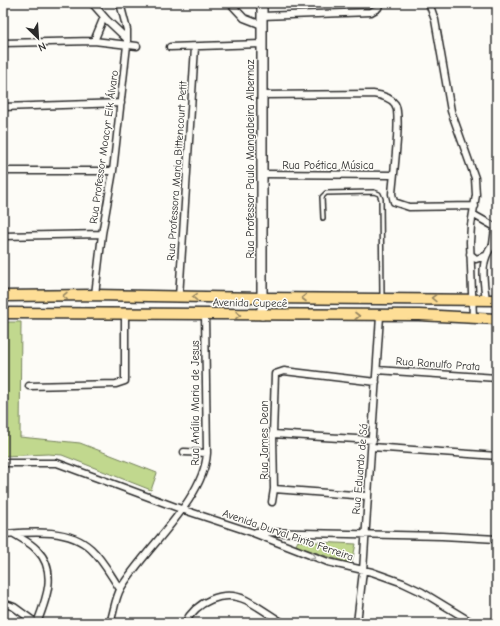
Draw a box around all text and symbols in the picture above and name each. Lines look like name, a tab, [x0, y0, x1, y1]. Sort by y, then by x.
north arrow	[18, 18, 58, 58]
text: N	[36, 39, 48, 54]
street label: Rua Professor Paulo Mangabeira Albernaz	[244, 59, 257, 258]
street label: Rua Professor Moacyr Eik Álvaro	[86, 69, 121, 225]
street label: Rua Professora Maria Bittencourt Petit	[164, 80, 190, 261]
street label: Rua Poética Música	[282, 159, 374, 172]
one-way arrow	[62, 291, 68, 300]
one-way arrow	[192, 293, 198, 302]
one-way arrow	[301, 294, 307, 302]
one-way arrow	[431, 294, 437, 303]
street label: Avenida Cupecê	[213, 296, 288, 310]
one-way arrow	[235, 311, 241, 319]
one-way arrow	[354, 312, 360, 320]
street label: Rua Anália Maria de Jesus	[189, 340, 202, 466]
street label: Rua Ranulfo Prata	[395, 355, 481, 373]
street label: Rua James Dean	[258, 400, 271, 480]
street label: Rua Eduardo de Sá	[350, 423, 370, 515]
street label: Avenida Durval Pinto Ferreira	[221, 506, 355, 564]
one-way arrow	[309, 551, 317, 559]

